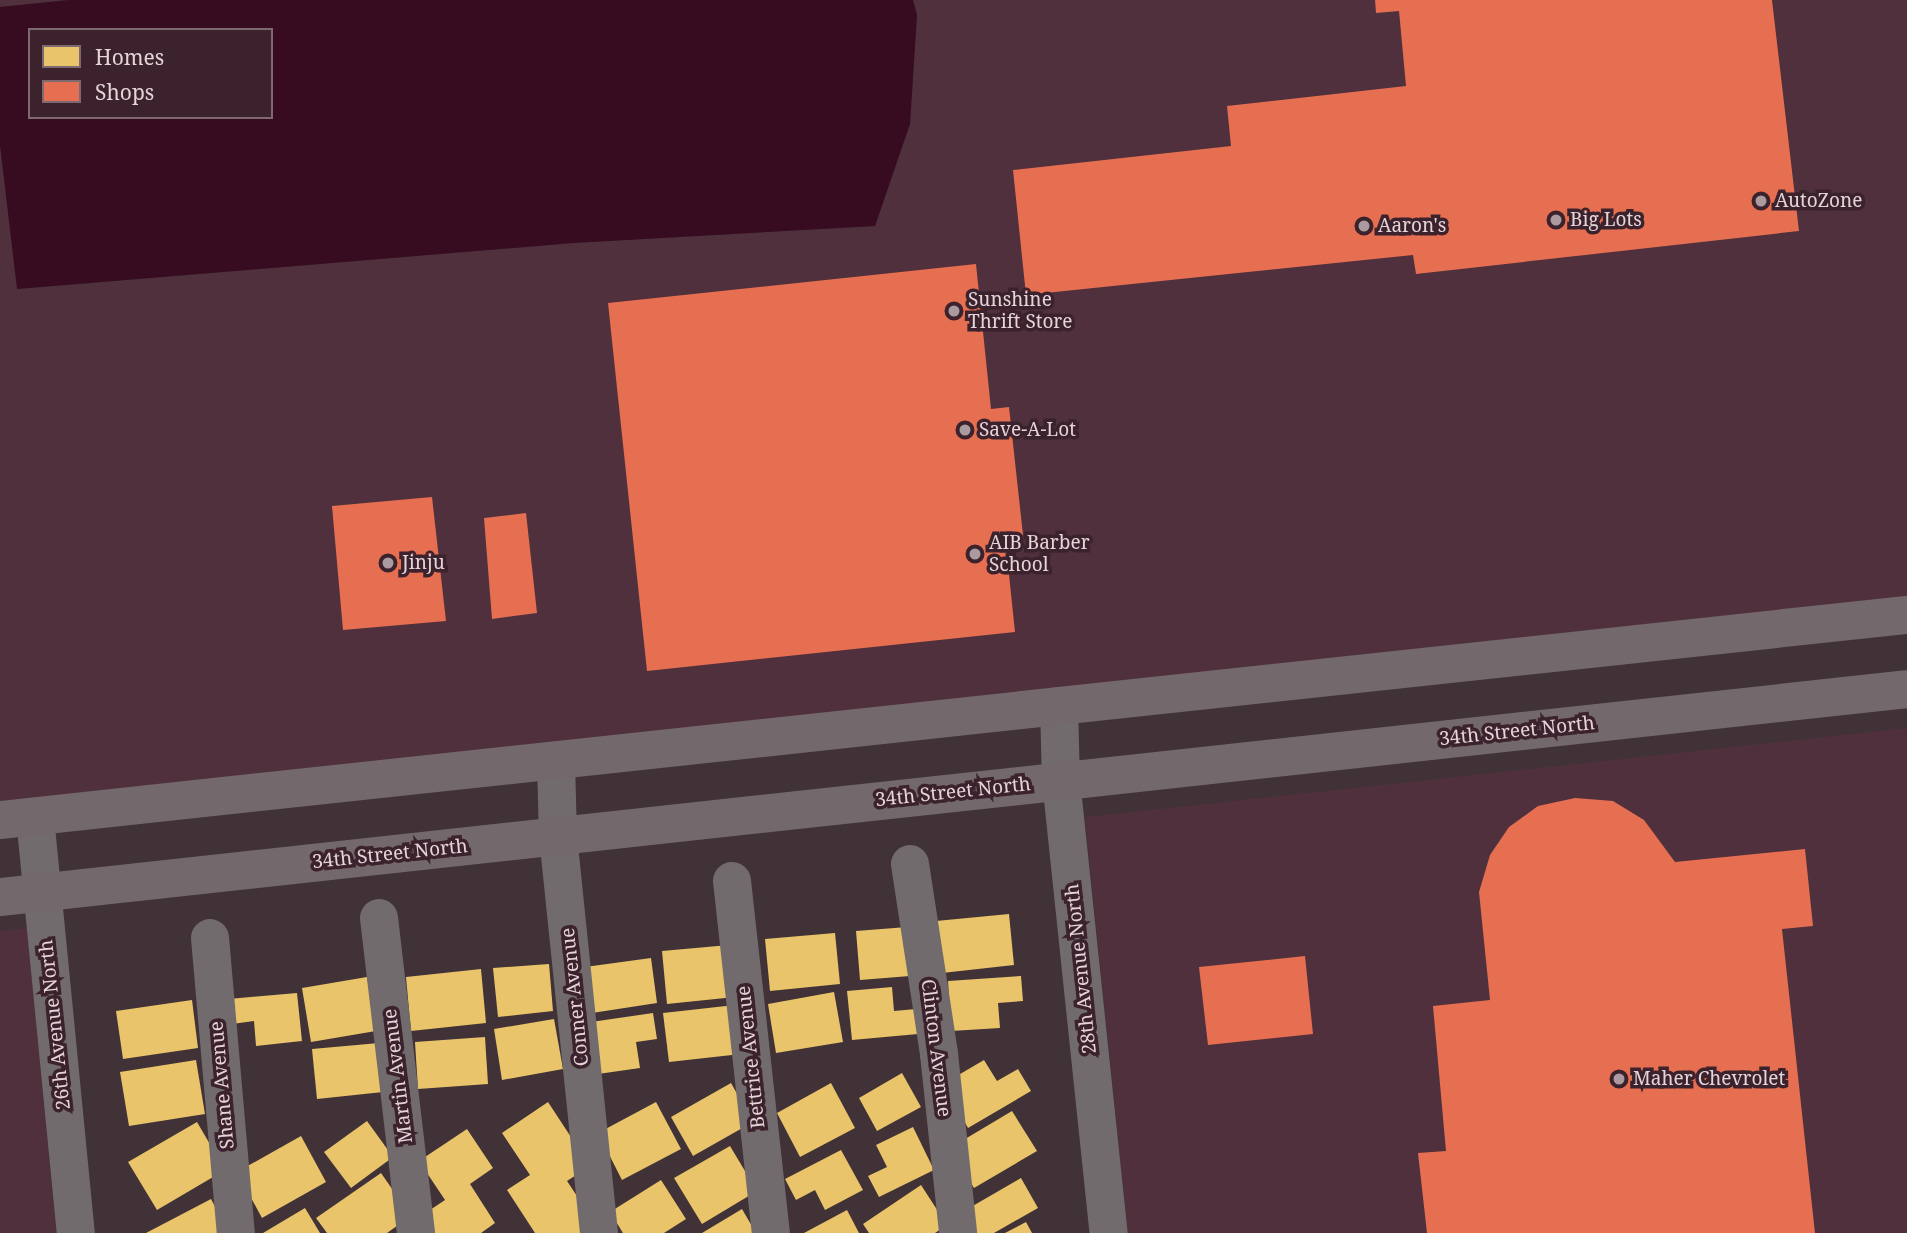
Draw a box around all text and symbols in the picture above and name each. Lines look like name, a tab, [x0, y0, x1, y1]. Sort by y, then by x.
legend	[28, 28, 273, 119]
text: Homes	[95, 43, 164, 71]
text: Shops	[95, 78, 154, 106]
place label: AutoZone	[1775, 190, 1862, 212]
marker: AutoZone	[1753, 193, 1769, 209]
place label: Big Lots	[1570, 209, 1642, 231]
marker: Big Lots	[1548, 212, 1564, 228]
place label: Aaron's	[1378, 215, 1446, 237]
marker: Aaron's	[1356, 218, 1372, 234]
place label: Sunshine Thrift Store	[968, 289, 1072, 333]
marker: Sunshine Thrift Store	[946, 303, 962, 319]
place label: Save-A-Lot	[979, 419, 1076, 441]
marker: Save-A-Lot	[957, 422, 973, 438]
place label: AIB Barber School	[989, 532, 1090, 576]
marker: AIB Barber School	[967, 546, 983, 562]
place label: Jinju	[402, 552, 445, 574]
marker: Jinju	[380, 555, 396, 571]
street label: 34th Street North	[1438, 712, 1596, 750]
street label: 34th Street North	[874, 773, 1032, 811]
street label: 34th Street North	[311, 835, 469, 873]
street label: 28th Avenue North	[1061, 883, 1101, 1055]
street label: Conner Avenue	[556, 927, 594, 1067]
street label: 26th Avenue North	[35, 939, 75, 1111]
street label: Clinton Avenue	[916, 978, 956, 1118]
street label: Bettrice Avenue	[732, 985, 770, 1129]
street label: Martin Avenue	[378, 1007, 418, 1145]
street label: Shane Avenue	[205, 1020, 239, 1150]
place label: Maher Chevrolet	[1633, 1068, 1785, 1090]
marker: Maher Chevrolet	[1611, 1071, 1627, 1087]

